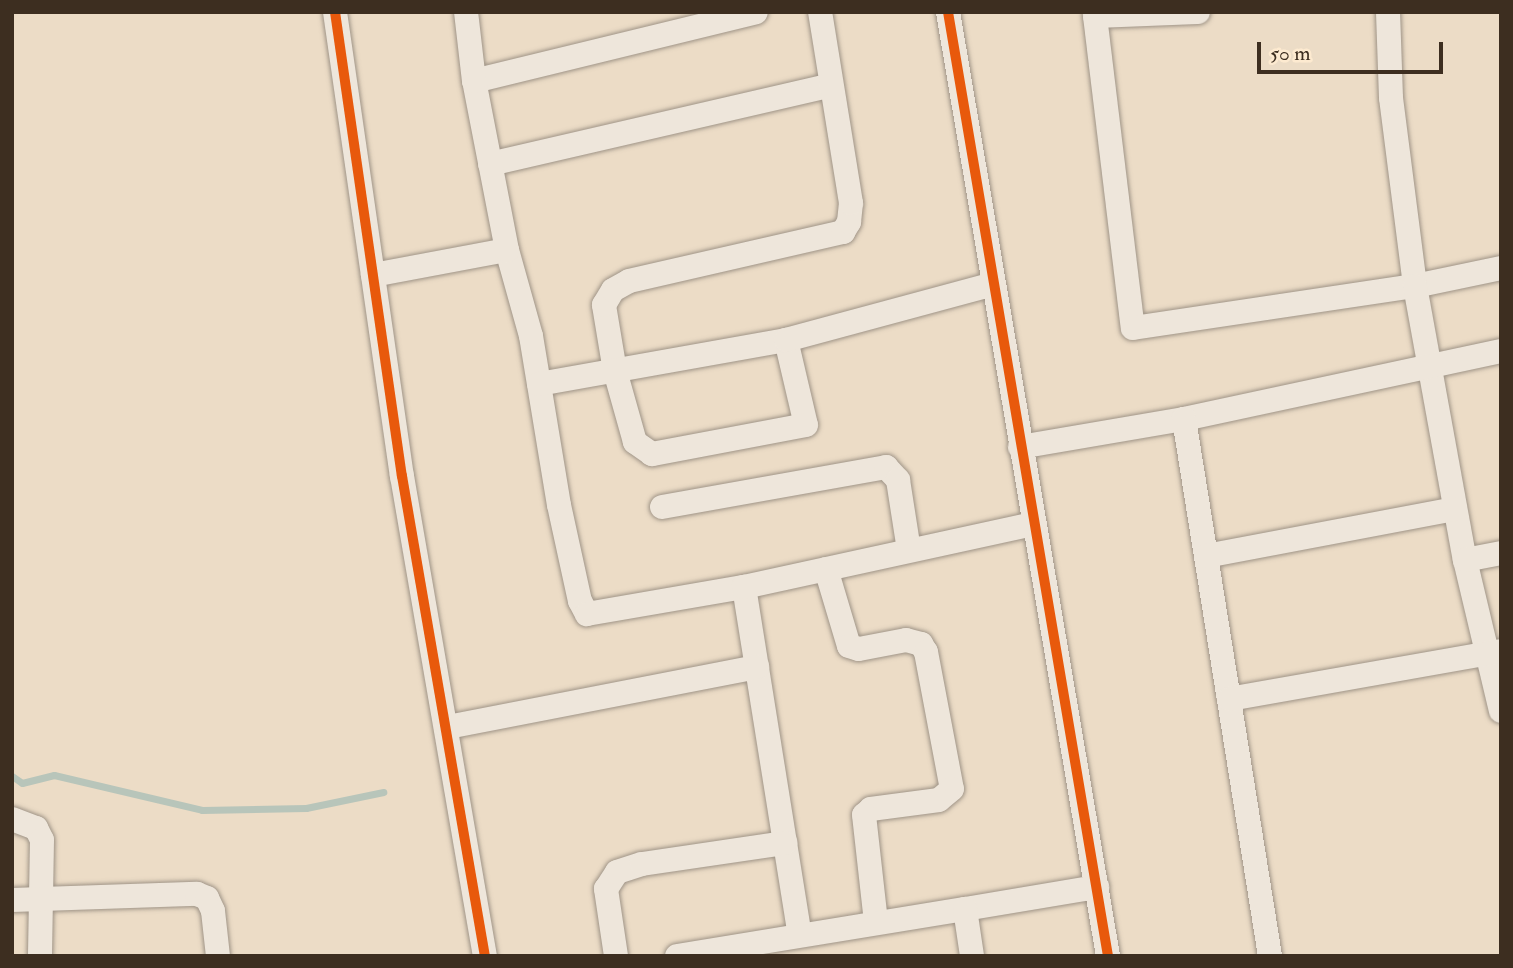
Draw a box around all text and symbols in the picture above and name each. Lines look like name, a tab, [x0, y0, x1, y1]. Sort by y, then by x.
scale bar	[1261, 28, 1446, 72]
text: 50 m	[1270, 40, 1311, 67]

